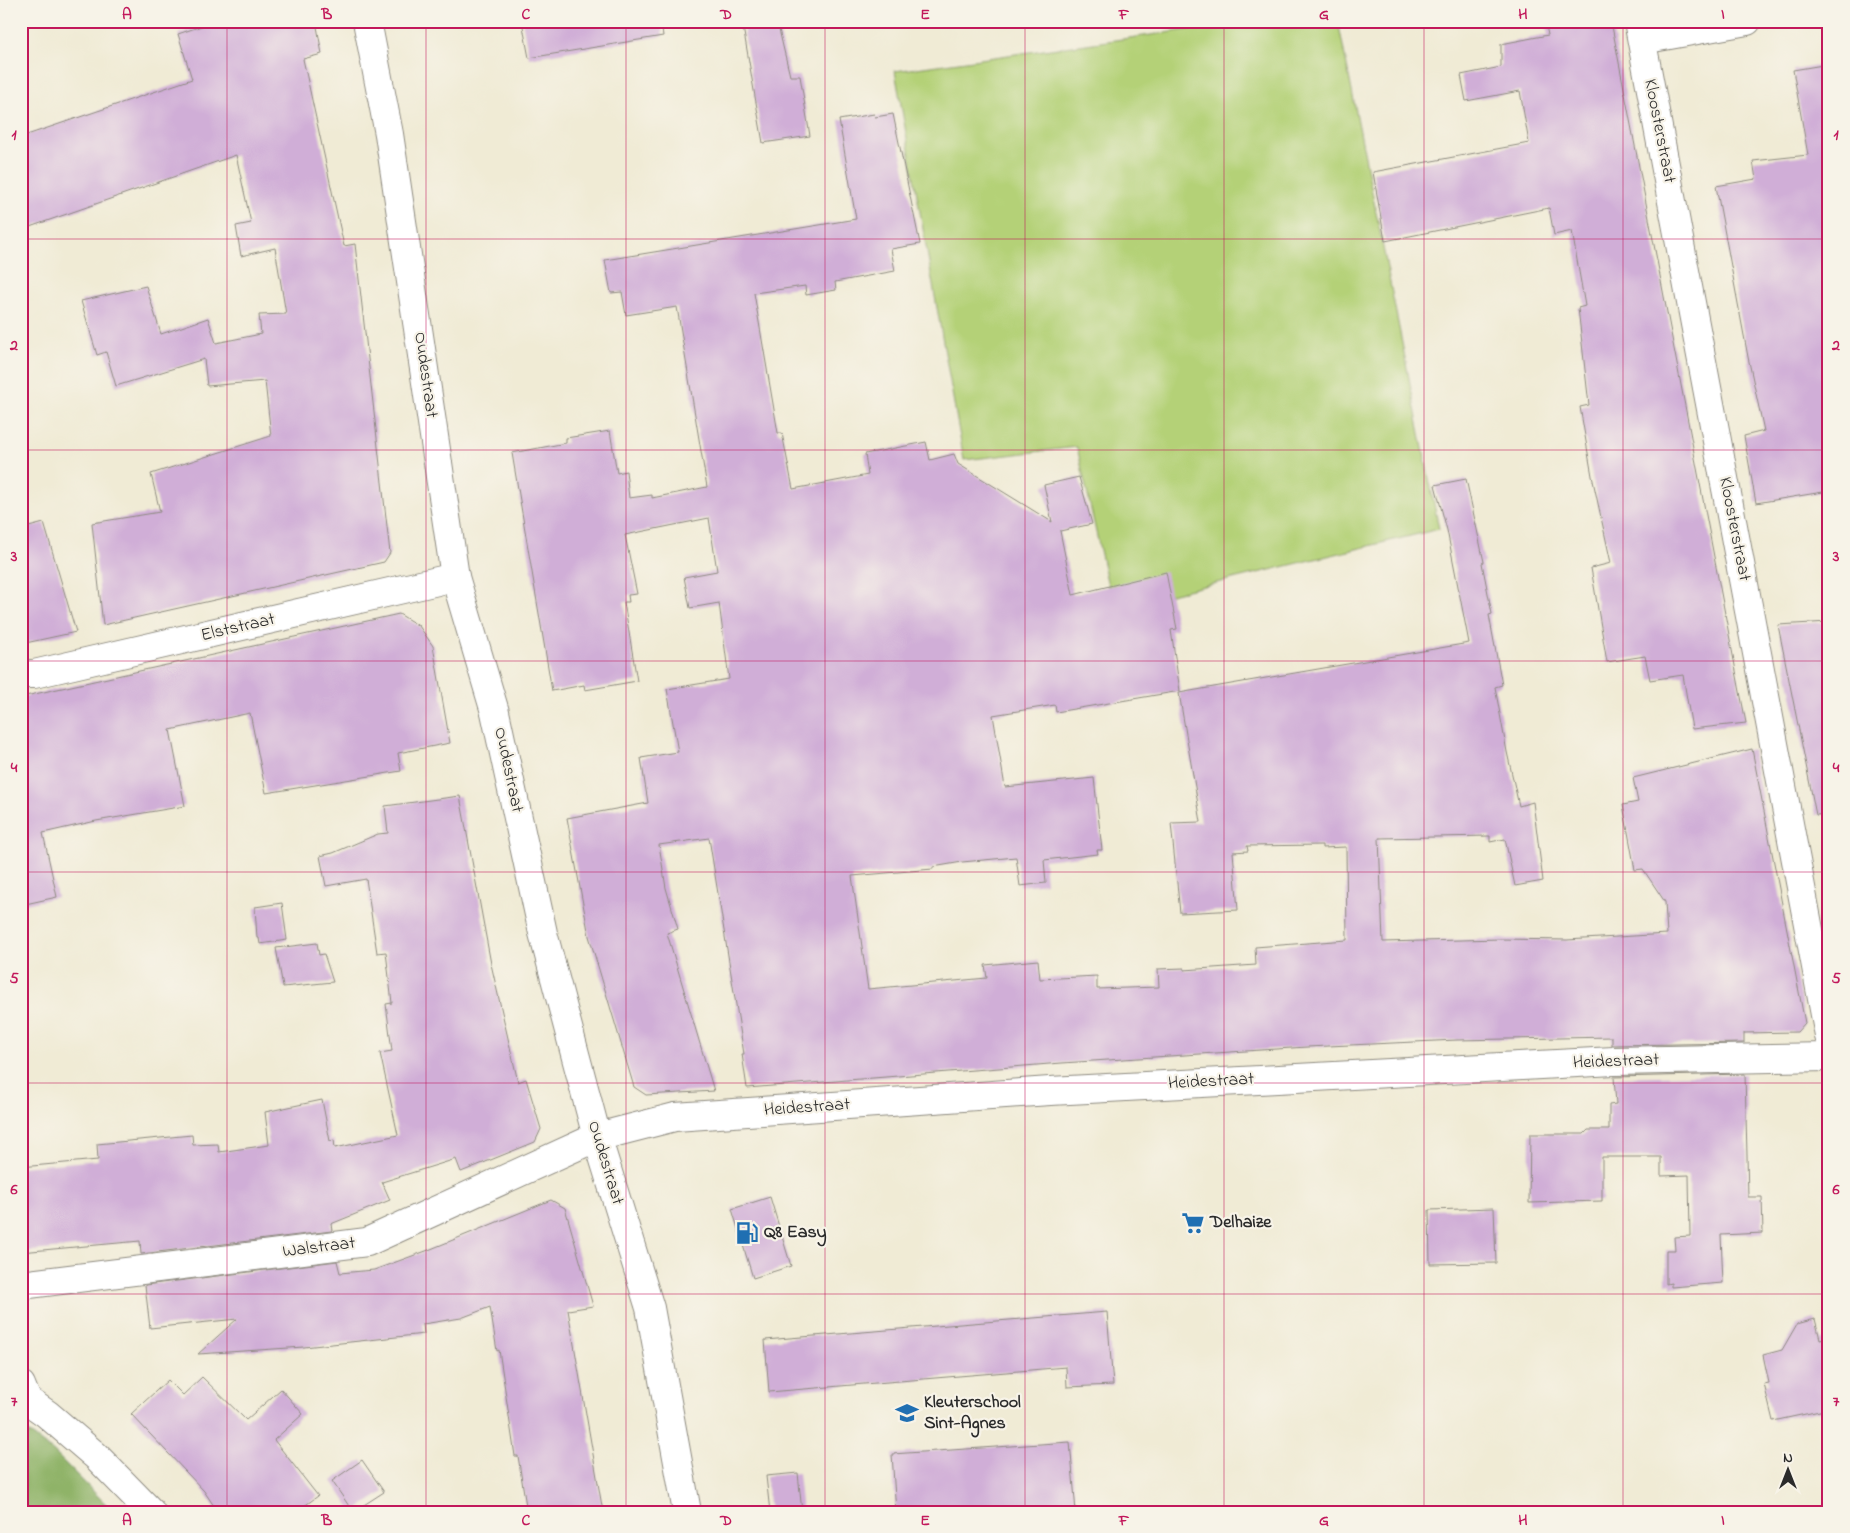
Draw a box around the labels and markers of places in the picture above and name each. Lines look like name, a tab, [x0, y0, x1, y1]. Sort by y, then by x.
supermarket icon: Delhaize	[1180, 1210, 1206, 1236]
place label: Delhaize	[1209, 1210, 1272, 1236]
fuel station icon: Q8 Easy	[734, 1220, 760, 1246]
place label: Q8 Easy	[764, 1220, 827, 1247]
place label: Kleuterschool Sint-Agnes	[924, 1390, 1021, 1438]
school or university icon: Kleuterschool Sint-Agnes	[894, 1400, 920, 1426]

